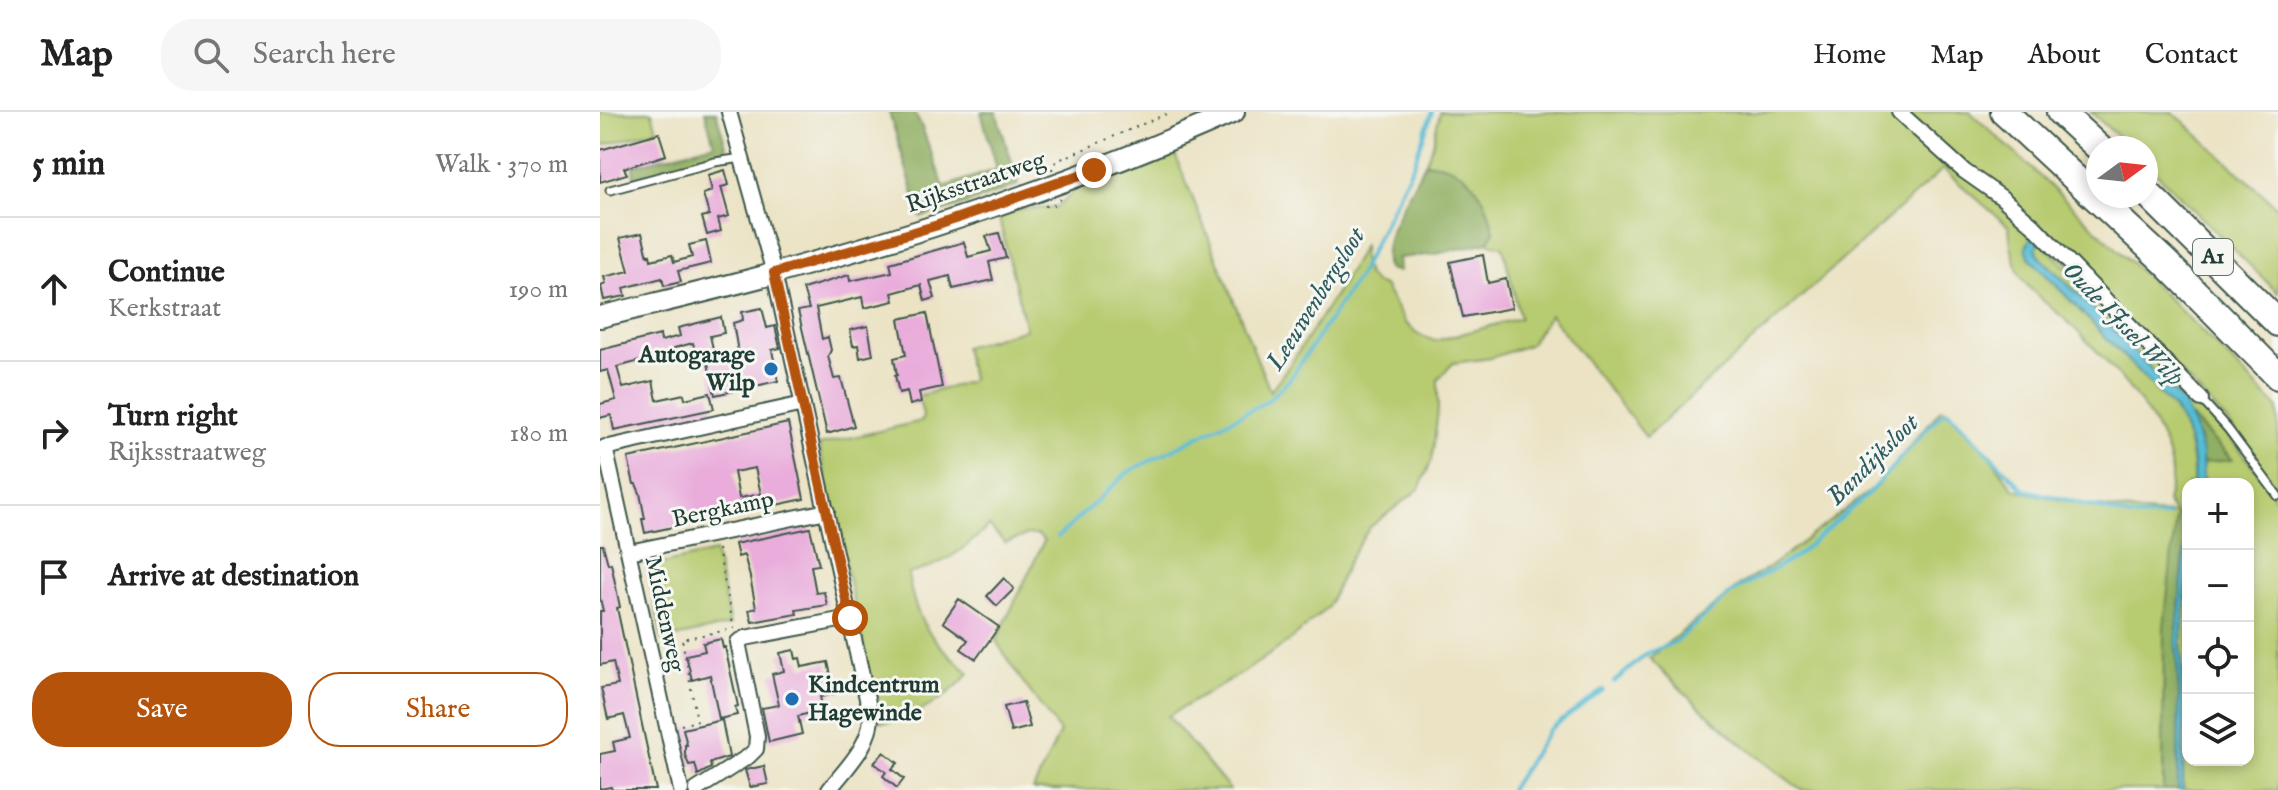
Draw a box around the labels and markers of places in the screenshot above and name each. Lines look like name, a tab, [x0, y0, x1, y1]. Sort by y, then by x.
place label: Autogarage Wilp	[638, 340, 755, 399]
marker: Autogarage Wilp	[762, 360, 780, 378]
place label: Kindcentrum Hagewinde	[808, 670, 940, 729]
marker: Kindcentrum Hagewinde	[783, 690, 801, 708]

